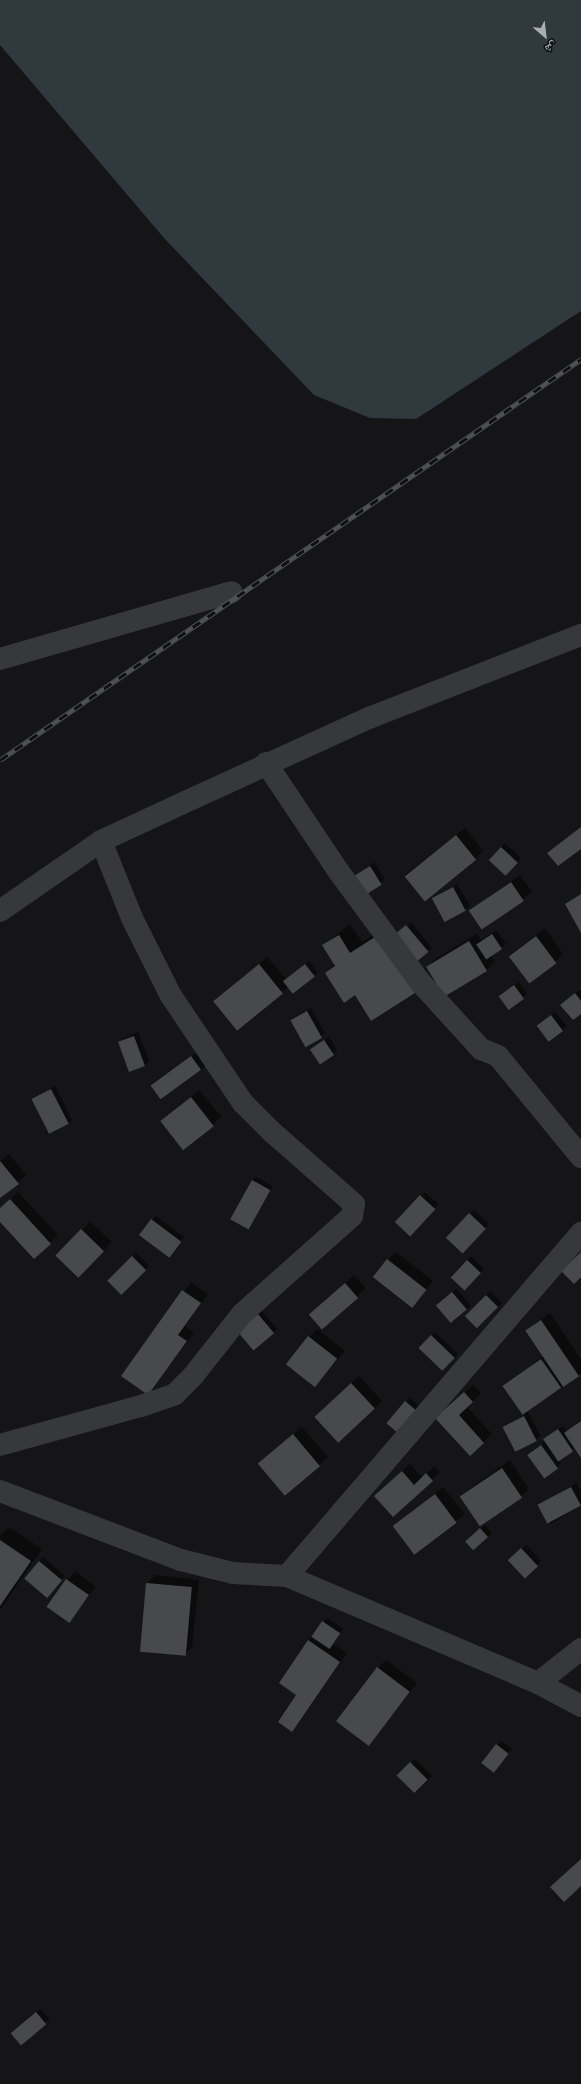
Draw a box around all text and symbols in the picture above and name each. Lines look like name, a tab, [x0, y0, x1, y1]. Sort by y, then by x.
north arrow	[525, 16, 565, 56]
text: ش	[542, 38, 559, 56]

